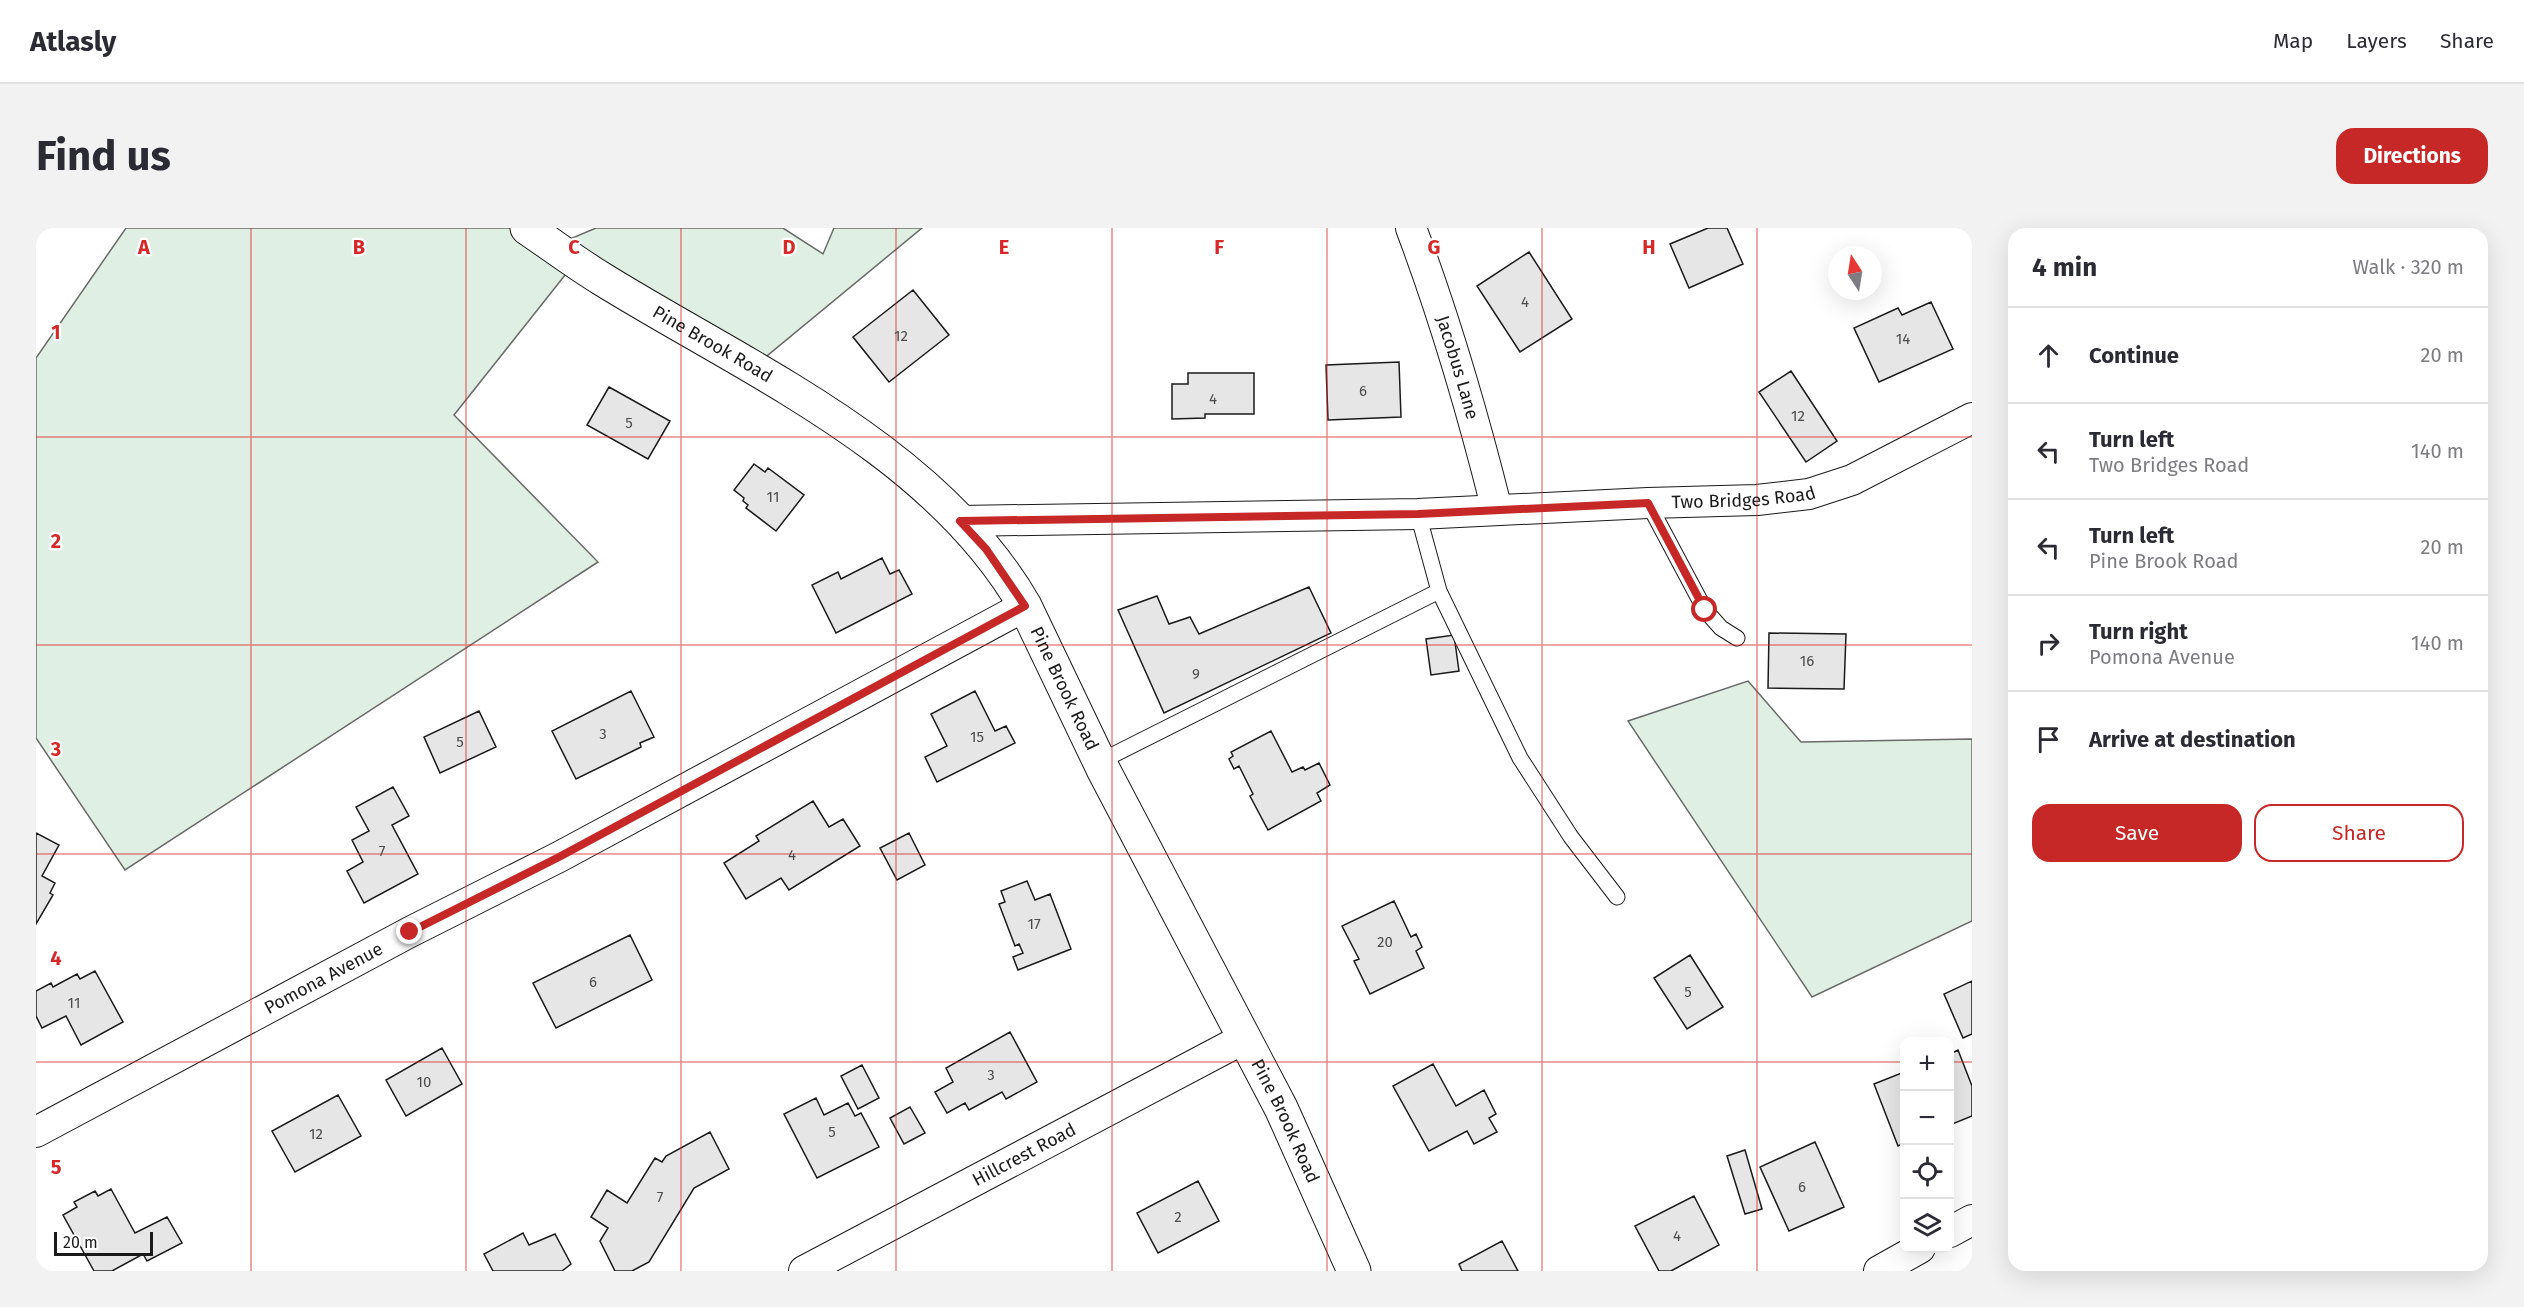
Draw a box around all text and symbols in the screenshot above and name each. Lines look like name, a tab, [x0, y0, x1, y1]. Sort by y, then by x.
text: Atlasly	[30, 25, 116, 58]
text: Map	[2273, 28, 2313, 54]
text: Layers	[2346, 28, 2407, 54]
text: Share	[2440, 28, 2494, 54]
button: Directions	[2336, 128, 2488, 184]
text: Find us	[36, 131, 171, 181]
text: A	[137, 235, 151, 259]
text: B	[353, 235, 365, 259]
text: C	[568, 235, 580, 259]
text: D	[782, 235, 796, 259]
text: E	[999, 235, 1009, 259]
text: F	[1214, 235, 1224, 259]
text: G	[1428, 235, 1440, 259]
text: H	[1642, 235, 1656, 259]
north arrow	[1828, 246, 1882, 300]
text: 4 min	[2032, 252, 2097, 283]
text: Walk · 320 m	[2353, 255, 2464, 279]
house number: 4	[1521, 293, 1529, 311]
street label: Pine Brook Road	[649, 301, 776, 387]
street label: Jacobus Lane	[1431, 313, 1484, 422]
text: 1	[51, 320, 61, 344]
house number: 12	[894, 327, 908, 345]
house number: 14	[1896, 330, 1910, 348]
icon: ahead	[2032, 339, 2065, 372]
text: Continue	[2089, 342, 2179, 369]
text: 20 m	[2421, 343, 2464, 367]
house number: 6	[1359, 382, 1367, 400]
house number: 4	[1209, 390, 1217, 408]
house number: 12	[1791, 407, 1805, 425]
house number: 5	[625, 414, 633, 432]
text: Turn left	[2089, 426, 2174, 453]
icon: left	[2032, 435, 2065, 468]
text: 140 m	[2411, 439, 2464, 463]
text: Two Bridges Road	[2089, 453, 2249, 477]
street label: Two Bridges Road	[1671, 482, 1819, 513]
house number: 11	[767, 488, 779, 506]
text: Turn left	[2089, 522, 2174, 549]
text: 2	[51, 529, 61, 553]
icon: left	[2032, 531, 2065, 564]
text: 20 m	[2421, 535, 2464, 559]
text: Pine Brook Road	[2089, 549, 2238, 573]
route start	[1691, 596, 1717, 622]
text: Turn right	[2089, 618, 2188, 645]
street label: Pine Brook Road	[1025, 623, 1103, 754]
icon: right	[2032, 627, 2065, 660]
text: 140 m	[2411, 631, 2464, 655]
text: Pomona Avenue	[2089, 645, 2235, 669]
house number: 16	[1800, 652, 1814, 670]
house number: 9	[1192, 665, 1200, 683]
icon: arrive	[2032, 723, 2065, 756]
house number: 3	[599, 725, 607, 743]
text: Arrive at destination	[2089, 726, 2296, 753]
house number: 15	[970, 728, 984, 746]
house number: 5	[456, 733, 464, 751]
text: 3	[50, 737, 61, 761]
button: Save	[2032, 804, 2242, 862]
button: Share	[2254, 804, 2464, 862]
house number: 7	[379, 842, 386, 860]
house number: 4	[788, 846, 796, 864]
house number: 17	[1027, 915, 1041, 933]
route end	[396, 918, 422, 944]
house number: 20	[1377, 933, 1393, 951]
street label: Pomona Avenue	[260, 938, 387, 1019]
text: 4	[50, 946, 62, 970]
house number: 6	[589, 973, 597, 991]
house number: 5	[1684, 983, 1692, 1001]
house number: 11	[68, 994, 80, 1012]
map controls	[1900, 1037, 1954, 1253]
button: +	[1900, 1037, 1954, 1091]
street label: Pine Brook Road	[1246, 1055, 1324, 1186]
house number: 3	[987, 1066, 995, 1084]
house number: 10	[417, 1073, 431, 1091]
button: −	[1900, 1091, 1954, 1145]
street label: Hillcrest Road	[969, 1118, 1080, 1191]
house number: 5	[828, 1123, 836, 1141]
house number: 12	[309, 1125, 323, 1143]
button: locate	[1900, 1145, 1954, 1199]
text: 5	[51, 1155, 62, 1179]
house number: 6	[1798, 1178, 1806, 1196]
house number: 7	[657, 1188, 664, 1206]
button: layers	[1900, 1199, 1954, 1253]
house number: 2	[1174, 1208, 1182, 1226]
house number: 4	[1673, 1227, 1681, 1245]
scale bar	[54, 1229, 153, 1256]
text: 20 m	[63, 1233, 98, 1252]

